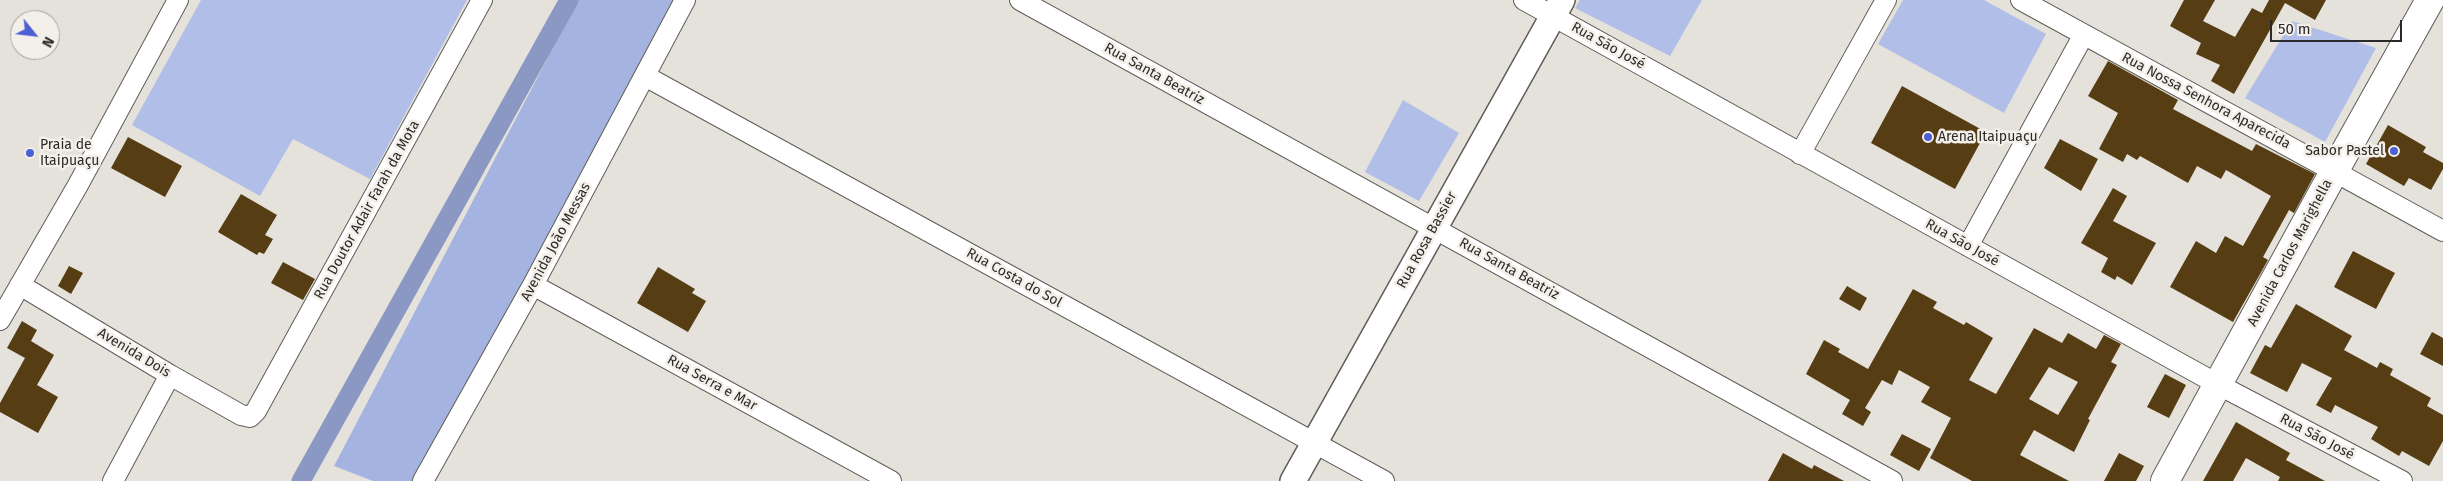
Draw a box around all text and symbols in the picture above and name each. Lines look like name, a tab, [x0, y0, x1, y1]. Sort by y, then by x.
north arrow	[10, 10, 60, 60]
scale bar	[2273, 10, 2406, 42]
street label: Rua São José	[1568, 19, 1648, 73]
text: 50 m	[2278, 20, 2311, 38]
text: N	[38, 34, 57, 50]
street label: Rua Santa Beatriz	[1101, 40, 1207, 108]
street label: Rua Nossa Senhora Aparecida	[2119, 49, 2293, 153]
street label: Rua Doutor Adair Farah da Mota	[311, 118, 423, 302]
place label: Arena Itaipuaçu	[1938, 129, 2038, 145]
marker: Arena Itaipuaçu	[1922, 131, 1934, 143]
place label: Praia de Itaipuaçu	[40, 137, 99, 170]
place label: Sabor Pastel	[2305, 143, 2384, 159]
marker: Sabor Pastel	[2388, 145, 2400, 157]
marker: Praia de Itaipuaçu	[24, 147, 36, 159]
street label: Avenida Carlos Marighella	[2244, 177, 2336, 329]
street label: Avenida João Messas	[518, 180, 594, 304]
street label: Rua Rosa Bassier	[1393, 189, 1461, 291]
street label: Rua São José	[1922, 216, 2002, 270]
street label: Rua Santa Beatriz	[1456, 235, 1562, 303]
street label: Rua Costa do Sol	[963, 245, 1065, 311]
street label: Avenida Dois	[95, 325, 173, 381]
street label: Rua Serra e Mar	[664, 351, 760, 415]
street label: Rua São José	[2277, 410, 2357, 464]

